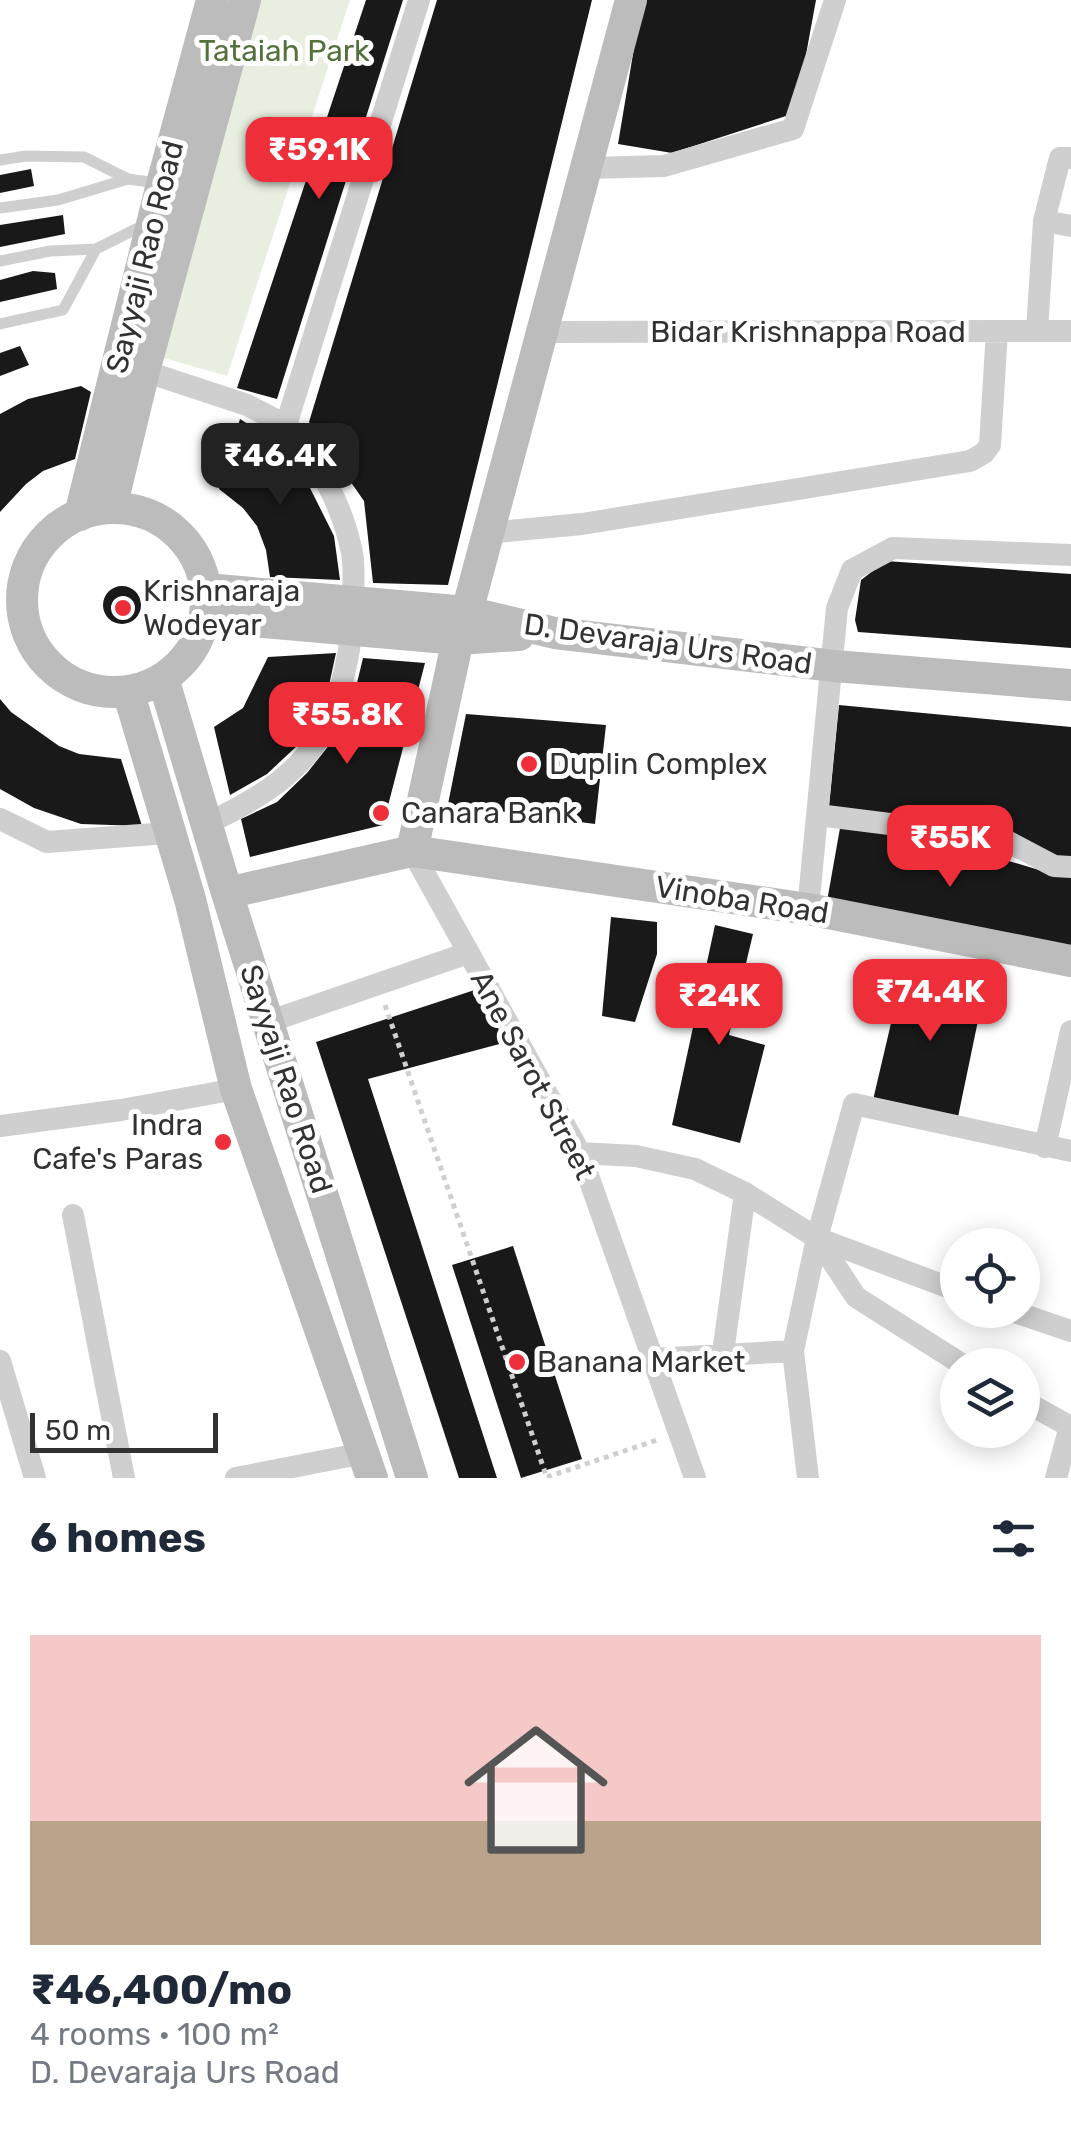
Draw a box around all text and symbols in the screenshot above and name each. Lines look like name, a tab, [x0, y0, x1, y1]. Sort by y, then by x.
park label: Tataiah Park	[198, 33, 370, 69]
pin: ₹59.1K	[238, 117, 400, 202]
text: ₹59.1K	[268, 130, 370, 168]
street label: Sayyaji Rao Road	[99, 137, 191, 377]
street label: Bidar Krishnappa Road	[650, 314, 966, 350]
pin: ₹46.4K	[199, 423, 361, 508]
text: ₹46.4K	[223, 436, 337, 474]
place label: Krishnaraja Wodeyar	[143, 573, 300, 643]
marker: Krishnaraja Wodeyar	[112, 597, 134, 619]
street label: D. Devaraja Urs Road	[522, 606, 814, 682]
pin: ₹55.8K	[266, 682, 428, 767]
text: ₹55.8K	[291, 695, 403, 733]
place label: Duplin Complex	[549, 746, 767, 782]
marker: Duplin Complex	[518, 753, 540, 775]
place label: Canara Bank	[401, 795, 578, 831]
marker: Canara Bank	[370, 802, 392, 824]
pin: ₹55K	[891, 805, 1009, 890]
text: ₹55K	[909, 818, 991, 856]
street label: Vinoba Road	[653, 869, 831, 931]
pin: ₹74.4K	[849, 959, 1011, 1044]
street label: Sayyaji Rao Road	[232, 960, 340, 1198]
pin: ₹24K	[660, 963, 778, 1048]
street label: Ane Sarot Street	[463, 964, 603, 1186]
text: ₹74.4K	[875, 972, 985, 1010]
text: ₹24K	[678, 976, 760, 1014]
place label: Indra Cafe's Paras	[32, 1107, 203, 1177]
marker: Indra Cafe's Paras	[212, 1131, 234, 1153]
map controls	[940, 1228, 1040, 1448]
button: locate	[940, 1228, 1040, 1328]
place label: Banana Market	[537, 1344, 746, 1380]
button: layers	[940, 1348, 1040, 1448]
marker: Banana Market	[506, 1351, 528, 1373]
scale bar	[30, 1408, 218, 1452]
text: 50 m	[45, 1414, 111, 1447]
icon: filters	[986, 1511, 1041, 1566]
text: 6 homes	[30, 1513, 206, 1563]
icon: home	[446, 1700, 626, 1880]
text: ₹46,400/mo	[30, 1965, 292, 2015]
text: 4 rooms · 100 m²	[30, 2015, 279, 2053]
text: D. Devaraja Urs Road	[30, 2053, 340, 2091]

